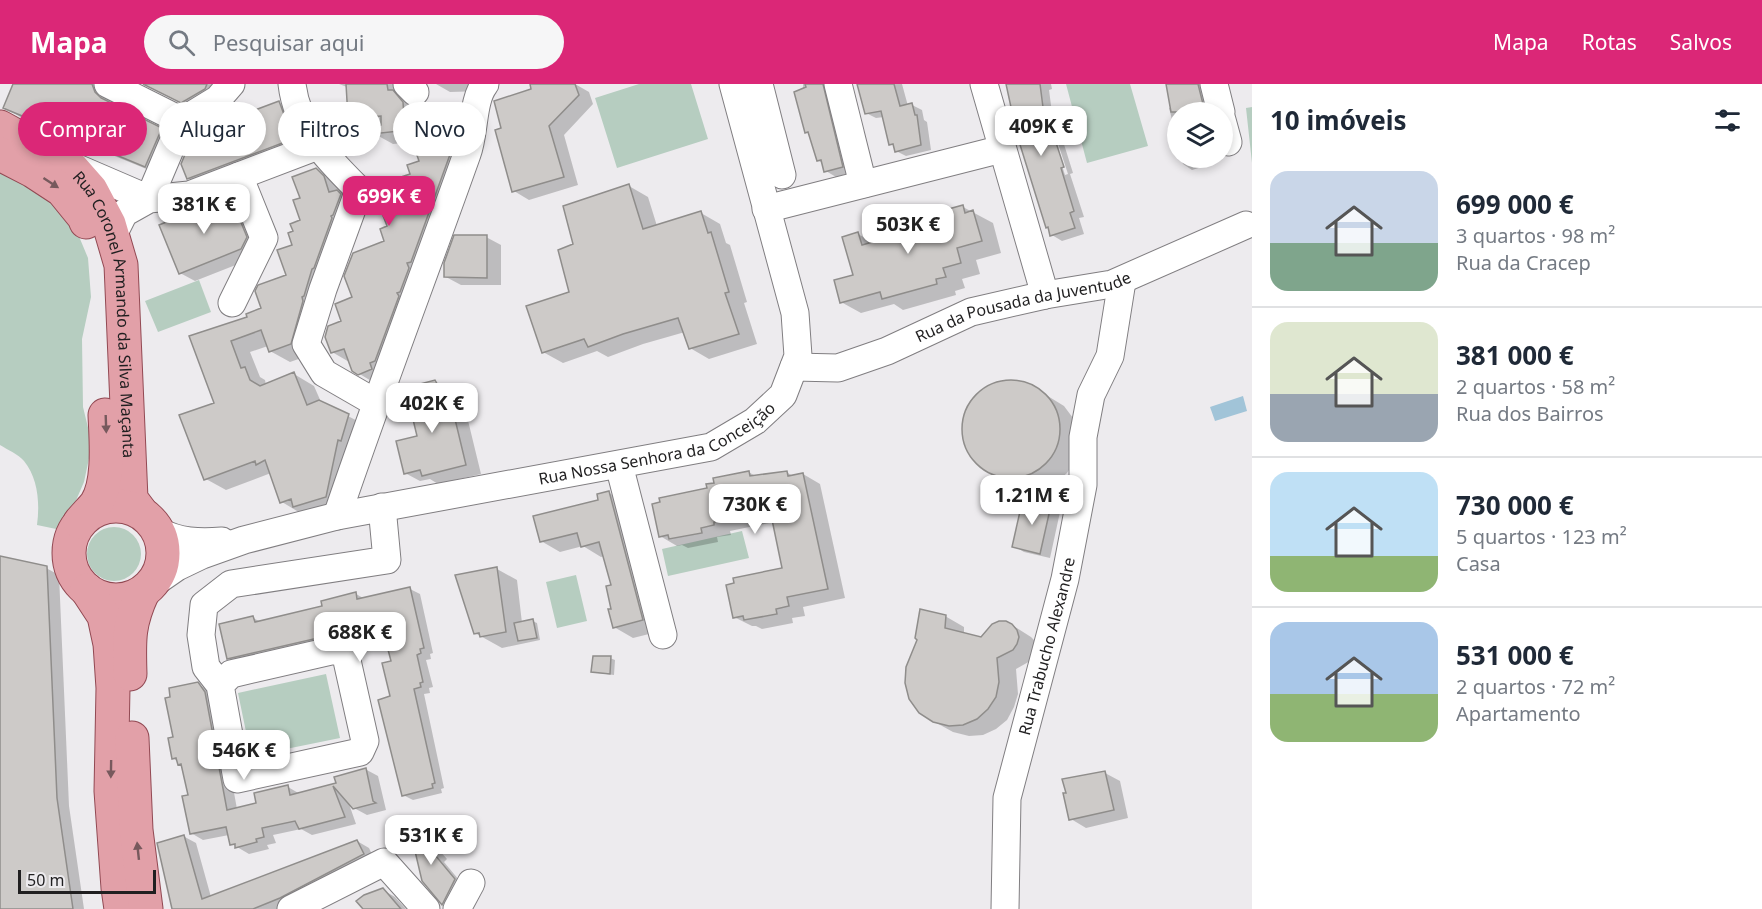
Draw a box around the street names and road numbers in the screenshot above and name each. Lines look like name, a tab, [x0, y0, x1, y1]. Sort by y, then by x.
street label: Rua Coronel Armando da Silva Maçanta	[68, 166, 140, 458]
street label: Rua da Pousada da Juventude	[912, 266, 1134, 347]
street label: Rua Nossa Senhora da Conceição	[537, 397, 780, 490]
street label: Rua Trabucho Alexandre	[1013, 555, 1080, 738]

